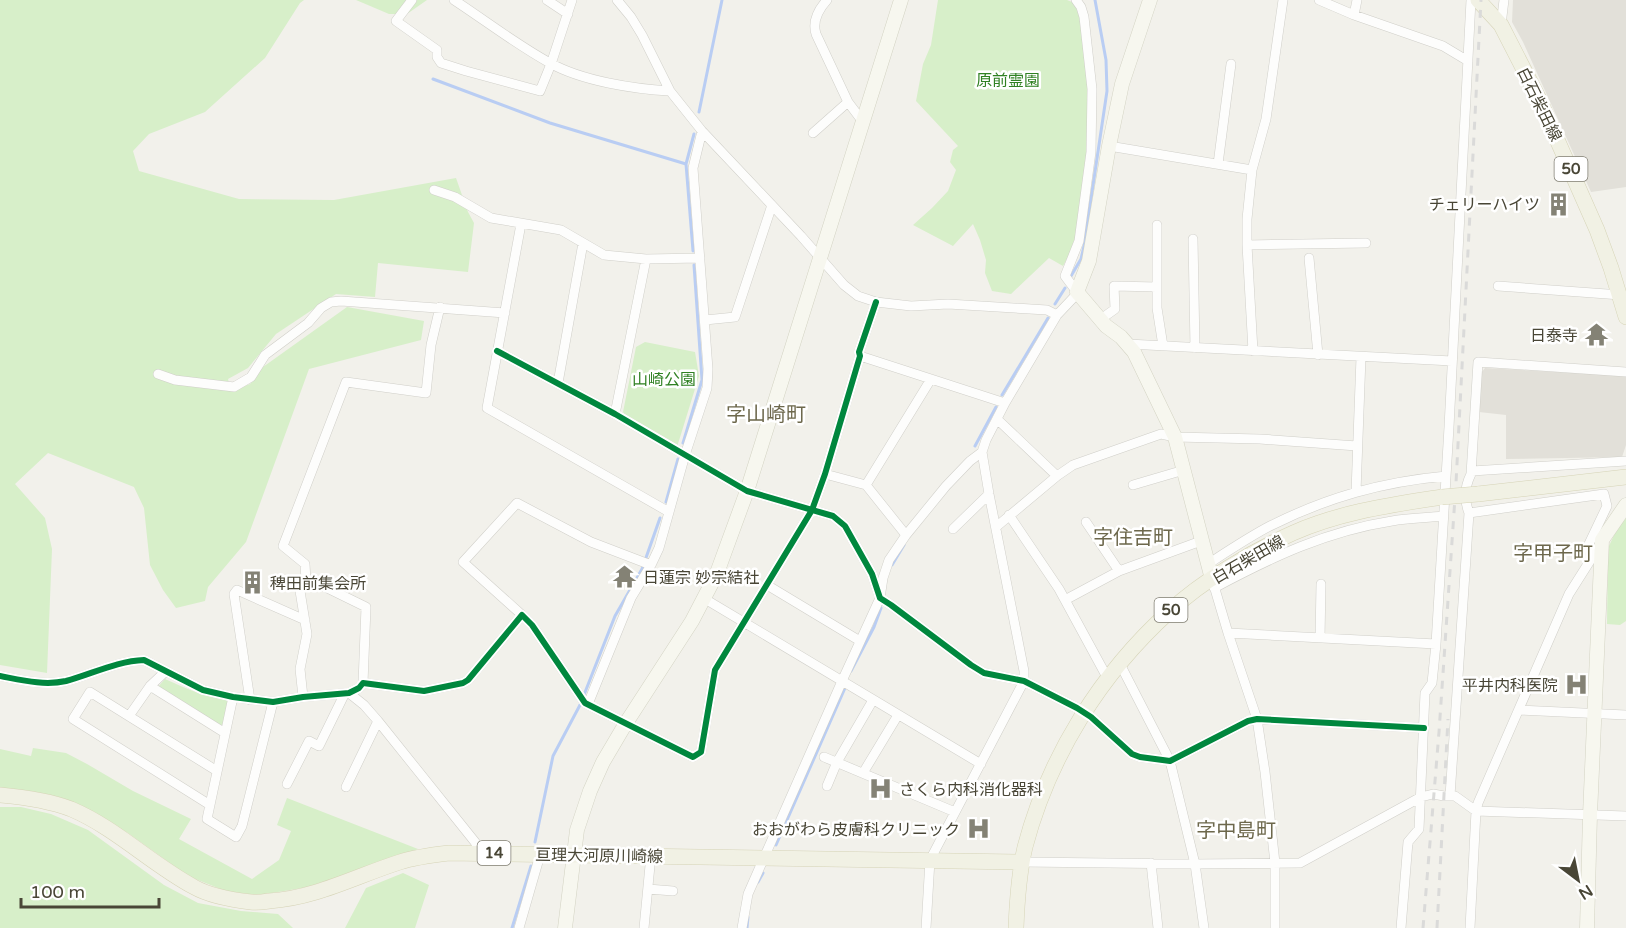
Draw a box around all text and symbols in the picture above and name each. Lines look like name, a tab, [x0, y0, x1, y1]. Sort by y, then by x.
street label: 白石柴田線	[1513, 64, 1566, 145]
park label: 原前霊園	[976, 71, 1040, 91]
road number: 50	[1554, 157, 1588, 181]
building icon: チェリーハイツ	[1545, 191, 1571, 217]
place label: チェリーハイツ	[1429, 195, 1540, 215]
temple icon: 日泰寺	[1583, 322, 1609, 348]
place label: 日泰寺	[1530, 326, 1578, 346]
park label: 山崎公園	[632, 370, 696, 390]
district label: 字山崎町	[726, 403, 806, 427]
district label: 字住吉町	[1093, 526, 1173, 550]
street label: 白石柴田線	[1209, 531, 1288, 589]
district label: 字甲子町	[1513, 542, 1593, 566]
temple icon: 日蓮宗 妙宗結社	[612, 564, 638, 590]
place label: 日蓮宗 妙宗結社	[643, 568, 759, 588]
building icon: 稗田前集会所	[239, 570, 265, 596]
place label: 稗田前集会所	[270, 574, 366, 594]
road number: 50	[1154, 598, 1188, 622]
hospital icon: 平井内科医院	[1563, 672, 1589, 698]
place label: 平井内科医院	[1462, 676, 1558, 696]
hospital icon: さくら内科消化器科	[868, 776, 894, 802]
place label: さくら内科消化器科	[899, 780, 1043, 800]
hospital icon: おおがわら皮膚科クリニック	[965, 816, 991, 842]
district label: 字中島町	[1196, 819, 1276, 843]
place label: おおがわら皮膚科クリニック	[752, 820, 960, 840]
road number: 14	[478, 841, 510, 865]
street label: 亘理大河原川崎線	[535, 845, 663, 867]
north arrow	[1548, 850, 1608, 910]
scale bar	[21, 871, 159, 909]
text: N	[1575, 880, 1596, 904]
text: 100 m	[30, 881, 85, 903]

